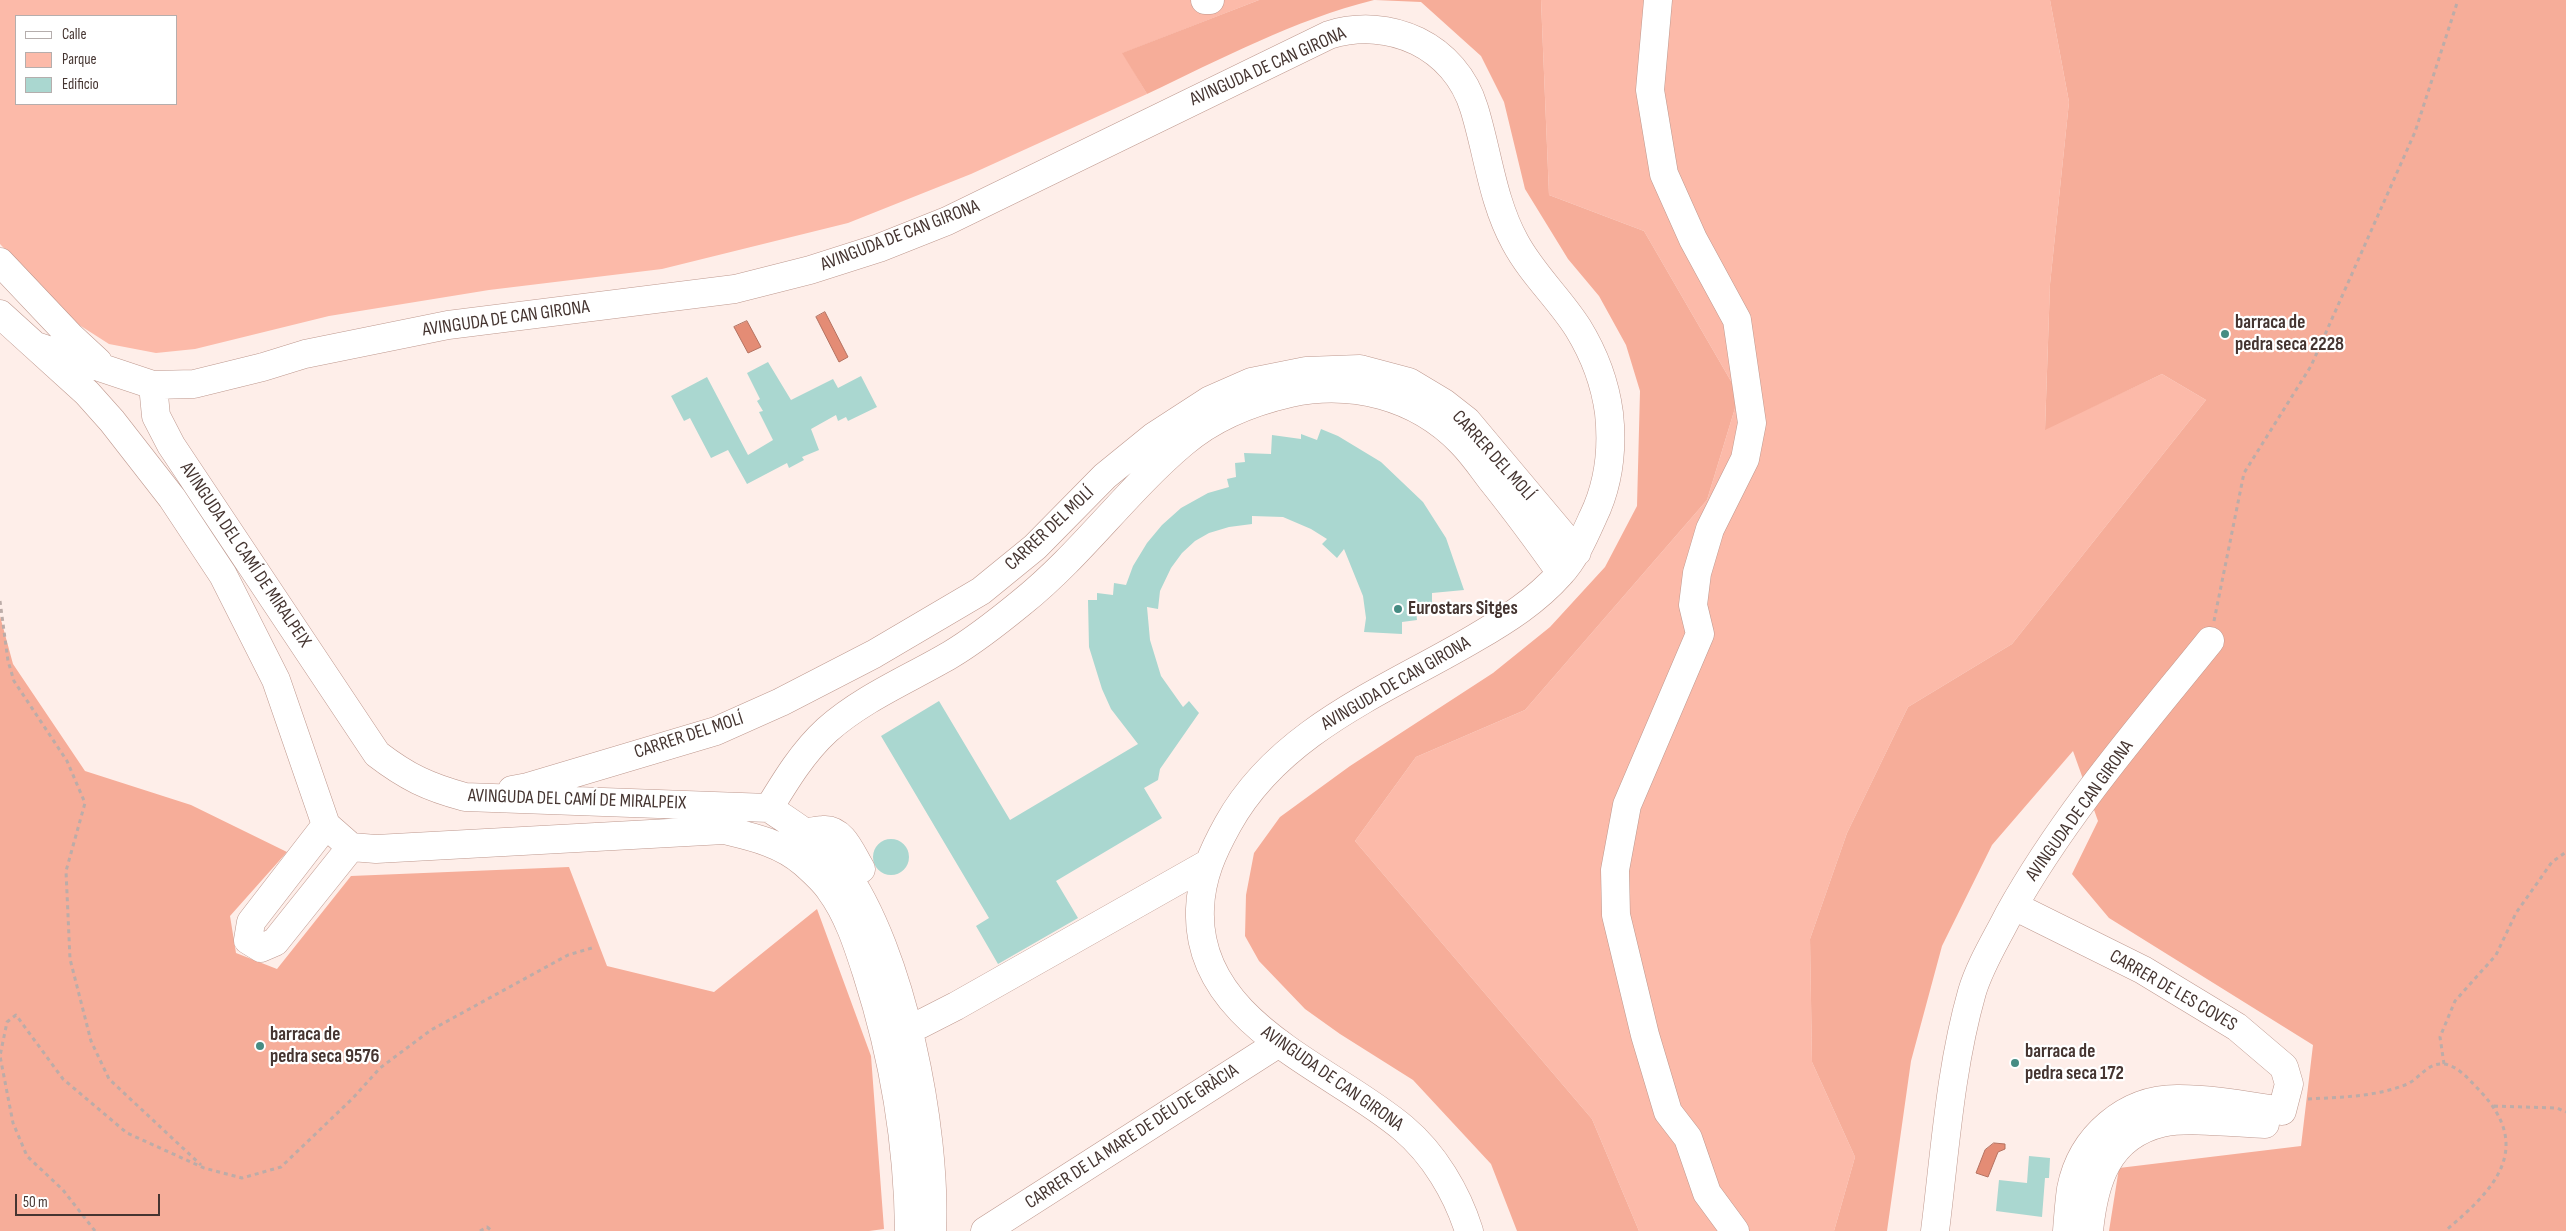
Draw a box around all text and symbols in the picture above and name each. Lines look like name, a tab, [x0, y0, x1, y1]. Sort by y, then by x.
legend	[15, 15, 178, 105]
street label: AVINGUDA DE CAN GIRONA	[1186, 22, 1350, 112]
text: Calle	[62, 25, 86, 44]
text: Parque	[62, 50, 97, 69]
text: Edificio	[62, 75, 99, 94]
street label: AVINGUDA DE CAN GIRONA	[817, 195, 983, 277]
street label: AVINGUDA DE CAN GIRONA	[421, 296, 591, 342]
place label: barraca de pedra seca 2228	[2235, 312, 2344, 356]
marker: barraca de pedra seca 2228	[2219, 328, 2231, 340]
street label: CARRER DEL MOLÍ	[1447, 406, 1539, 506]
street label: AVINGUDA DEL CAMÍ DE MIRALPEIX	[174, 458, 316, 652]
street label: CARRER DEL MOLÍ	[1001, 482, 1099, 576]
place label: Eurostars Sitges	[1408, 598, 1518, 620]
marker: Eurostars Sitges	[1392, 603, 1404, 615]
street label: AVINGUDA DE CAN GIRONA	[1317, 632, 1475, 736]
street label: CARRER DEL MOLÍ	[632, 708, 746, 764]
street label: AVINGUDA DE CAN GIRONA	[2021, 736, 2139, 886]
street label: AVINGUDA DEL CAMÍ DE MIRALPEIX	[467, 785, 687, 815]
street label: CARRER DE LES COVES	[2105, 945, 2241, 1037]
street label: AVINGUDA DE CAN GIRONA	[1257, 1021, 1407, 1137]
place label: barraca de pedra seca 9576	[270, 1024, 380, 1068]
marker: barraca de pedra seca 9576	[254, 1040, 266, 1052]
place label: barraca de pedra seca 172	[2025, 1041, 2124, 1085]
marker: barraca de pedra seca 172	[2009, 1057, 2021, 1069]
street label: CARRER DE LA MARE DE DÉU DE GRÀCIA	[1021, 1060, 1243, 1214]
scale bar	[18, 1184, 162, 1216]
text: 50 m	[23, 1193, 48, 1212]

